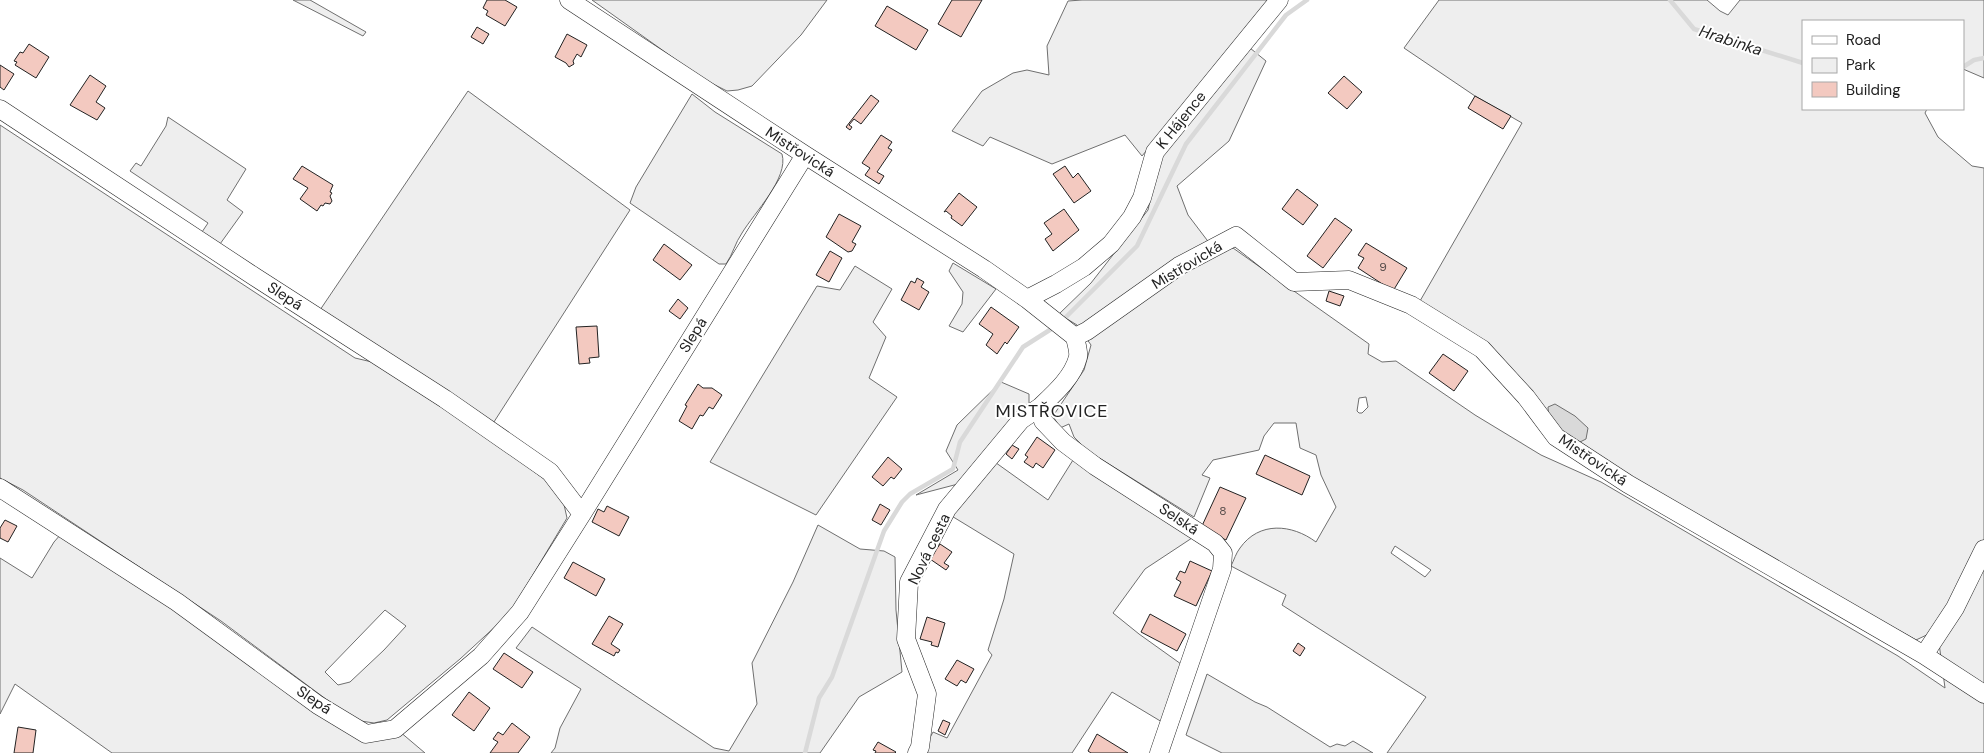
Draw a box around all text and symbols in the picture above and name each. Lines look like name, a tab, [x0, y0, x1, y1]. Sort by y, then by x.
water label: Hrabinka	[1697, 20, 1765, 61]
legend	[1802, 20, 1964, 110]
text: Road	[1846, 30, 1881, 50]
text: Park	[1846, 55, 1876, 75]
text: Building	[1846, 80, 1901, 100]
street label: K Hájence	[1152, 87, 1210, 153]
street label: Mistřovická	[761, 122, 839, 182]
street label: Mistřovická	[1148, 236, 1226, 294]
house number: 9	[1379, 259, 1387, 275]
street label: Slepá	[264, 277, 306, 315]
street label: Slepá	[674, 314, 712, 356]
district label: MISTŘOVICE	[995, 399, 1109, 423]
street label: Mistřovická	[1555, 430, 1631, 490]
street label: Selská	[1155, 498, 1203, 540]
house number: 8	[1219, 503, 1227, 519]
street label: Nová cesta	[903, 510, 955, 588]
street label: Slepá	[293, 681, 335, 719]

